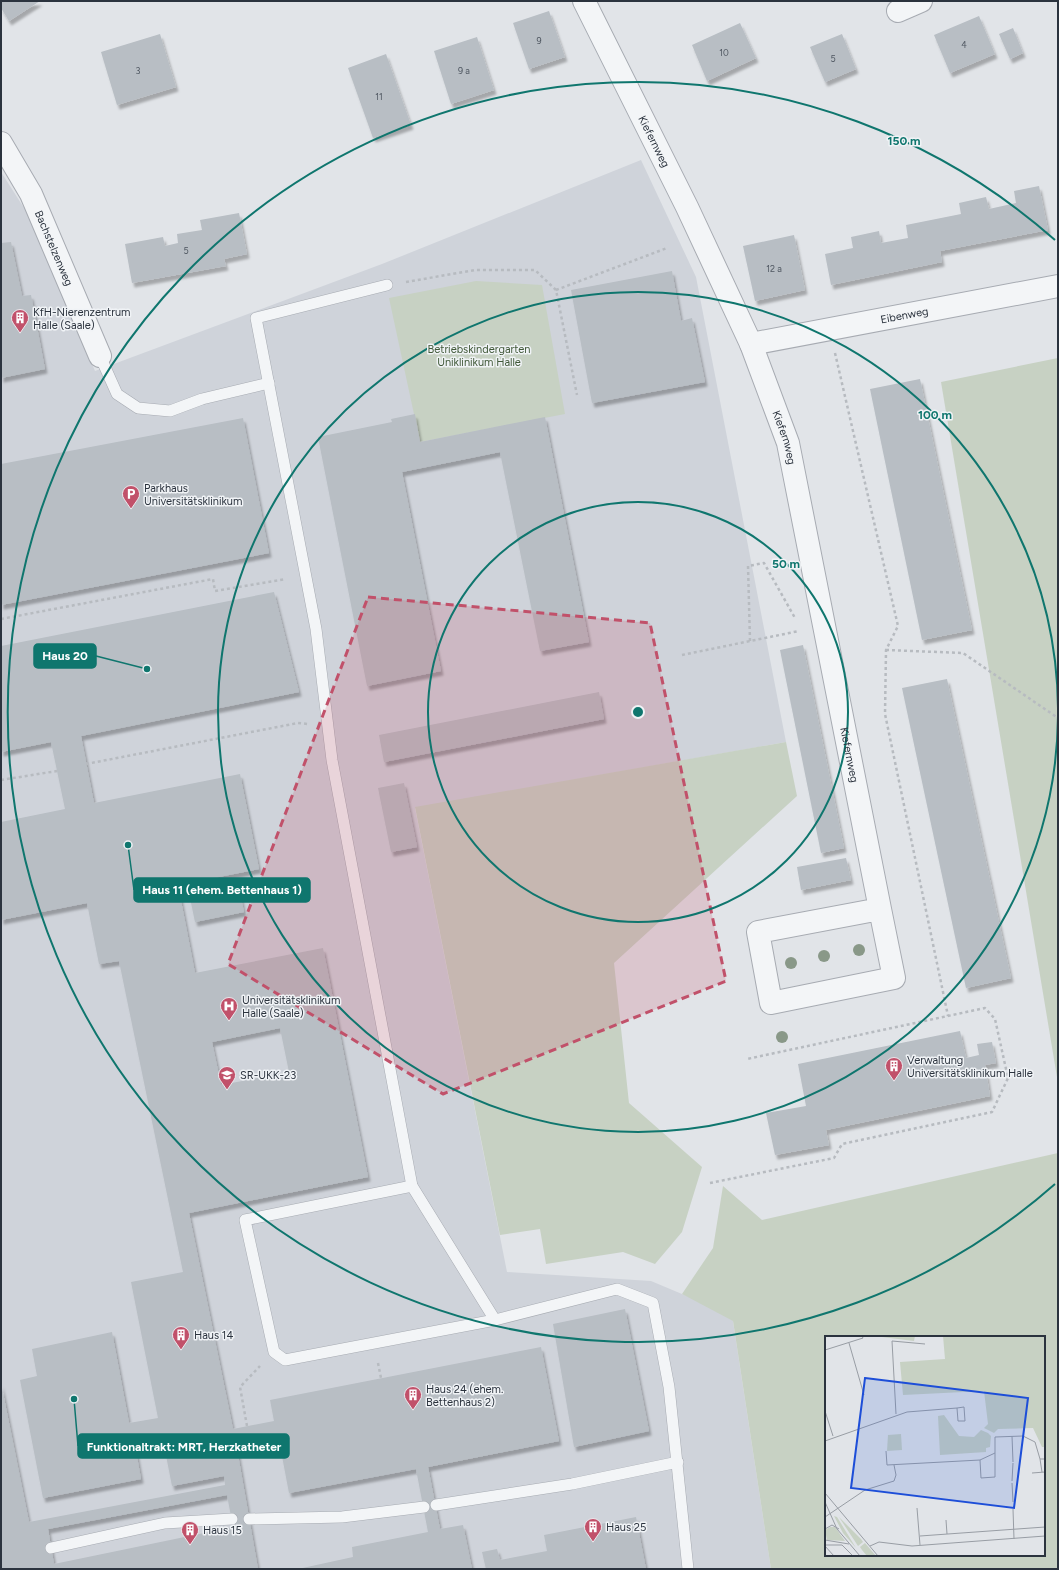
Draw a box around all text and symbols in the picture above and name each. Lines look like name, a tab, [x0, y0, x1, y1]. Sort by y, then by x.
house number: 9	[536, 35, 542, 46]
house number: 4	[961, 39, 967, 50]
house number: 10	[719, 47, 729, 58]
house number: 5	[830, 53, 836, 64]
house number: 3	[136, 65, 141, 76]
house number: 9 a	[458, 65, 470, 76]
house number: 11	[375, 91, 383, 102]
street label: Kiefernweg	[636, 113, 673, 169]
text: 150 m	[887, 134, 921, 148]
street label: Bachstelzenweg	[32, 208, 76, 288]
house number: 5	[183, 245, 189, 256]
house number: 12 a	[766, 263, 782, 274]
street label: Eibenweg	[879, 304, 929, 326]
place label: KfH-Nierenzentrum Halle (Saale)	[33, 306, 130, 332]
building icon: KfH-Nierenzentrum Halle (Saale)	[10, 308, 30, 333]
park label: Betriebskindergarten Uniklinikum Halle	[428, 343, 531, 369]
text: 100 m	[918, 408, 952, 422]
street label: Kiefernweg	[770, 409, 799, 466]
place label: Parkhaus Universitätsklinikum	[144, 482, 242, 508]
parking icon: Parkhaus Universitätsklinikum	[121, 484, 141, 509]
text: 50 m	[772, 557, 800, 571]
callout: Haus 20	[34, 644, 96, 668]
text: Haus 20	[42, 649, 88, 663]
centre of rings	[631, 705, 645, 719]
street label: Kiefernweg	[838, 726, 861, 784]
callout: Haus 11 (ehem. Bettenhaus 1)	[134, 878, 310, 902]
text: Haus 11 (ehem. Bettenhaus 1)	[142, 883, 302, 897]
place label: Universitätsklinikum Halle (Saale)	[242, 994, 340, 1020]
hospital icon: Universitätsklinikum Halle (Saale)	[219, 996, 239, 1021]
place label: Verwaltung Universitätsklinikum Halle	[907, 1054, 1033, 1080]
building icon: Verwaltung Universitätsklinikum Halle	[884, 1056, 904, 1081]
school or university icon: SR-UKK-23	[217, 1065, 237, 1090]
place label: SR-UKK-23	[240, 1069, 296, 1082]
building icon: Haus 14	[171, 1325, 191, 1350]
place label: Haus 14	[194, 1329, 233, 1342]
inset map	[825, 1336, 1045, 1556]
place label: Haus 24 (ehem. Bettenhaus 2)	[426, 1383, 503, 1409]
building icon: Haus 24 (ehem. Bettenhaus 2)	[403, 1385, 423, 1410]
callout: Funktionaltrakt: MRT, Herzkatheter	[78, 1434, 289, 1458]
text: Funktionaltrakt: MRT, Herzkatheter	[87, 1440, 282, 1454]
building icon: Haus 25	[583, 1517, 603, 1542]
building icon: Haus 15	[180, 1520, 200, 1545]
place label: Haus 25	[606, 1521, 646, 1534]
place label: Haus 15	[203, 1524, 242, 1537]

